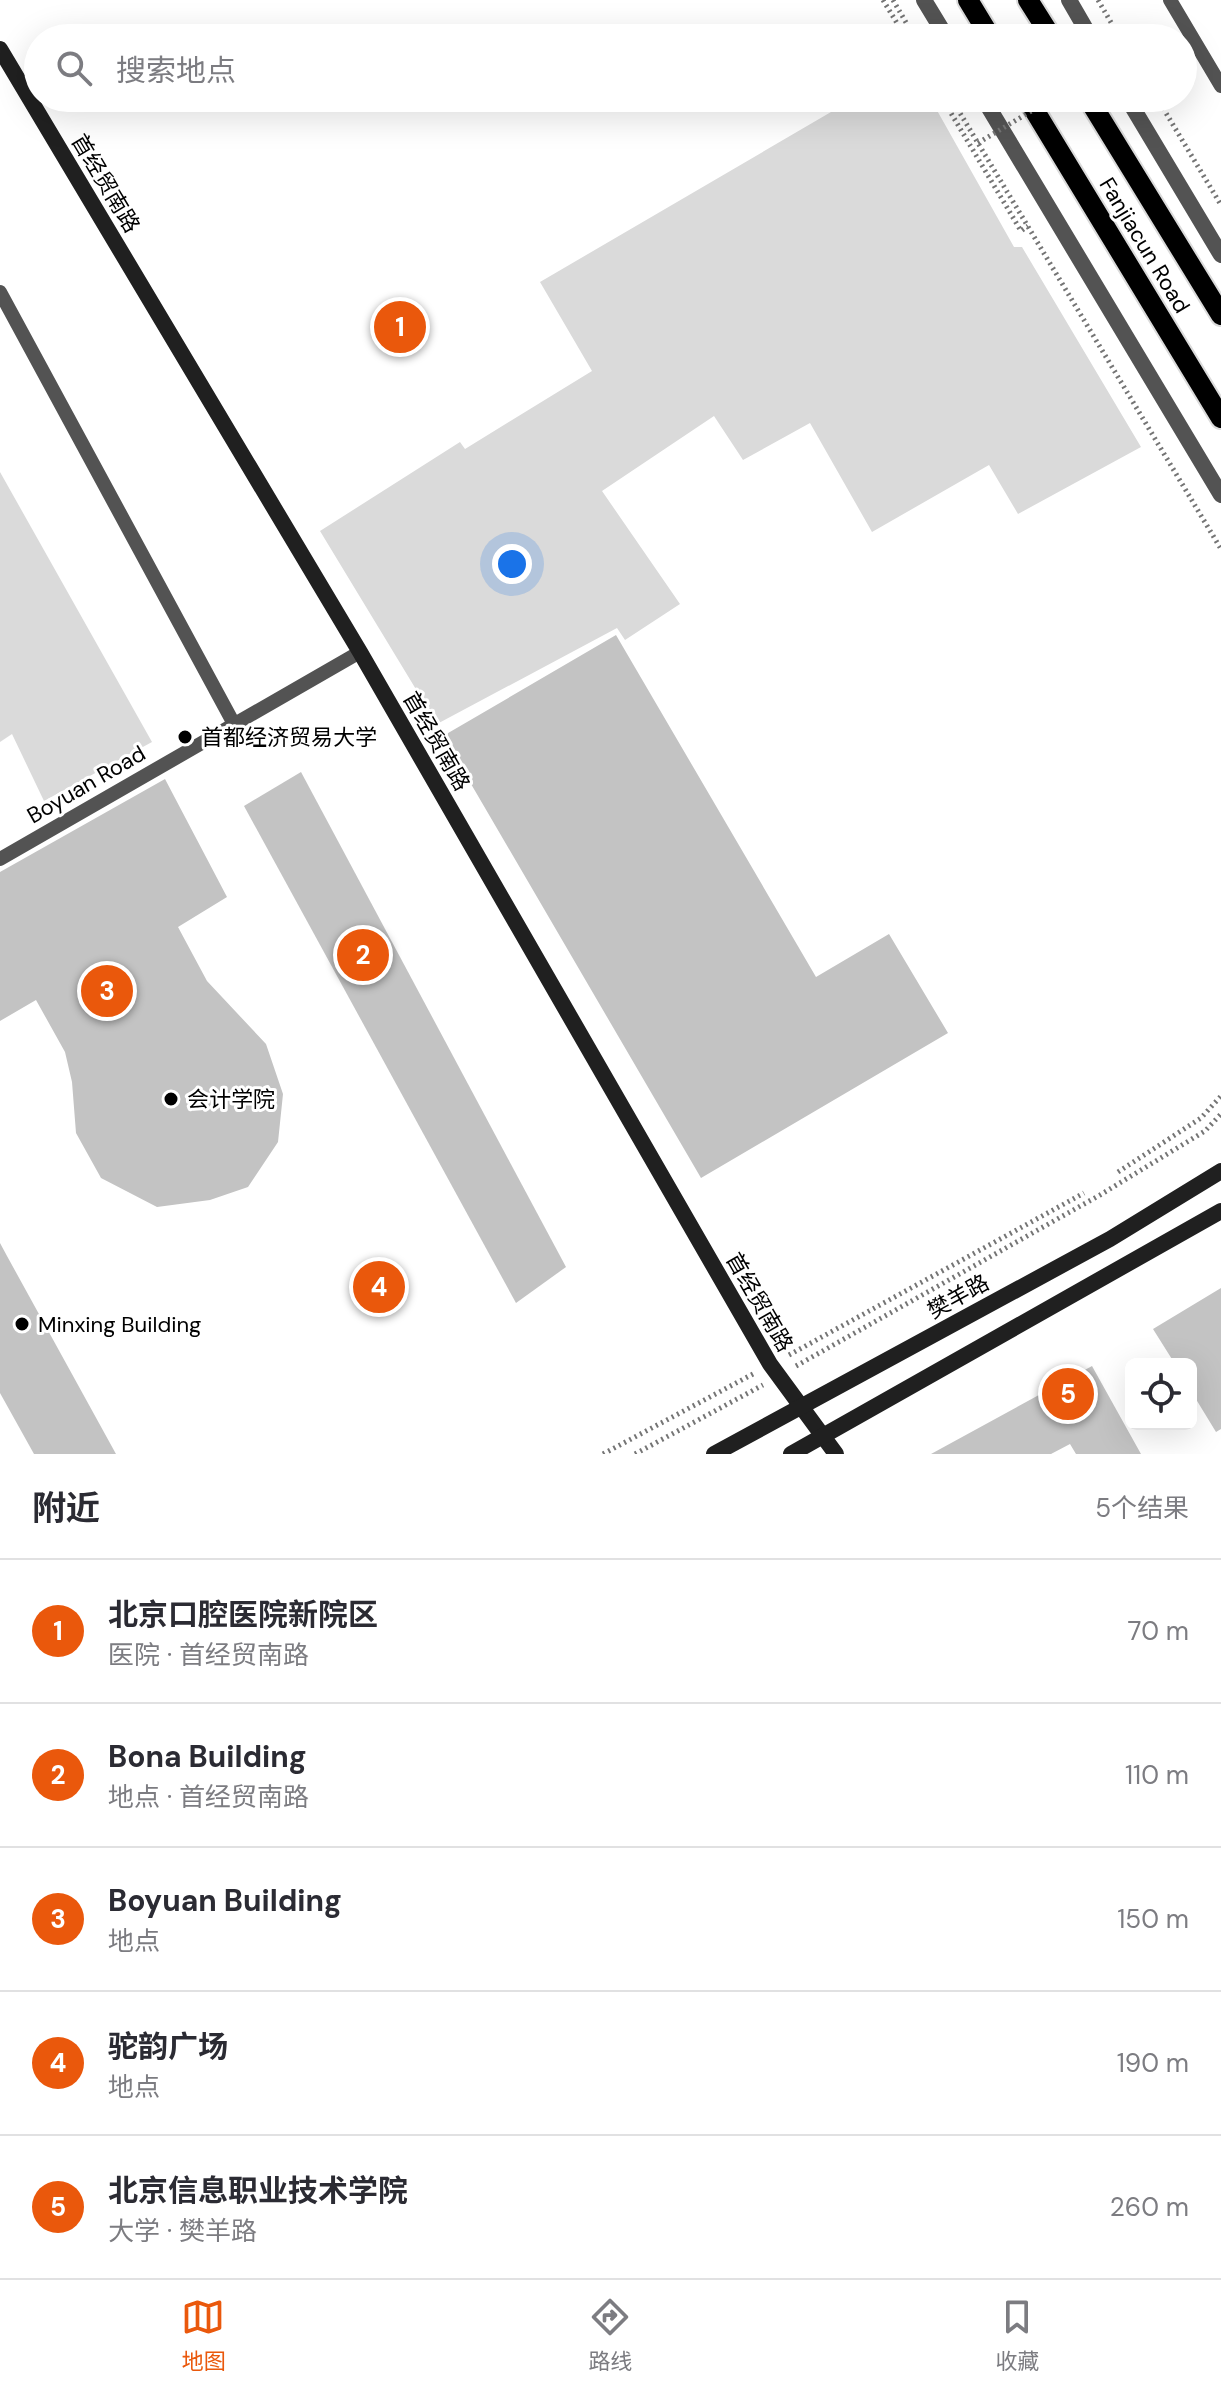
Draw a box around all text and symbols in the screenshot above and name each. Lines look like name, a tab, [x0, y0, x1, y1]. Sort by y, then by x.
search box	[24, 24, 1197, 112]
icon: search	[52, 46, 96, 90]
text: 搜索地点	[116, 51, 236, 90]
street label: 首经贸南路	[65, 129, 146, 238]
street label: Fanjiacun Road	[1093, 172, 1196, 318]
pin: 1	[374, 297, 426, 357]
your location	[492, 544, 532, 584]
street label: 首经贸南路	[397, 686, 477, 796]
place label: 首都经济贸易大学	[201, 723, 377, 752]
marker: 首都经济贸易大学	[176, 728, 194, 746]
street label: Boyuan Road	[22, 739, 151, 830]
pin: 2	[337, 925, 389, 985]
pin: 3	[81, 961, 133, 1021]
place label: 会计学院	[187, 1085, 275, 1114]
marker: 会计学院	[162, 1090, 180, 1108]
street label: 首经贸南路	[720, 1247, 800, 1357]
pin: 4	[353, 1257, 405, 1317]
street label: 樊羊路	[922, 1268, 994, 1325]
place label: Minxing Building	[38, 1310, 201, 1339]
marker: Minxing Building	[13, 1315, 31, 1333]
map controls	[1125, 1358, 1197, 1430]
button: locate	[1125, 1358, 1197, 1430]
pin: 5	[1042, 1364, 1094, 1424]
text: 附近	[32, 1486, 100, 1531]
text: 5个结果	[1095, 1491, 1189, 1525]
text: 北京口腔医院新院区	[108, 1595, 378, 1634]
text: 1	[53, 1614, 63, 1648]
text: 70 m	[1128, 1614, 1189, 1648]
text: 医院 · 首经贸南路	[108, 1638, 309, 1672]
text: Bona Building	[108, 1737, 307, 1776]
text: 2	[50, 1758, 66, 1792]
text: 110 m	[1125, 1758, 1189, 1792]
text: 地点 · 首经贸南路	[108, 1780, 309, 1814]
text: Boyuan Building	[108, 1881, 342, 1920]
text: 3	[50, 1902, 66, 1936]
text: 150 m	[1117, 1902, 1189, 1936]
text: 地点	[108, 1924, 160, 1958]
text: 驼韵广场	[108, 2027, 228, 2066]
text: 4	[50, 2046, 66, 2080]
text: 190 m	[1117, 2046, 1189, 2080]
text: 地点	[108, 2070, 160, 2104]
text: 北京信息职业技术学院	[108, 2171, 408, 2210]
text: 5	[50, 2190, 66, 2224]
text: 260 m	[1110, 2190, 1189, 2224]
text: 大学 · 樊羊路	[108, 2214, 257, 2248]
tab: 地图	[181, 2295, 226, 2376]
tab: 路线	[588, 2295, 633, 2376]
tab: 收藏	[995, 2295, 1040, 2376]

